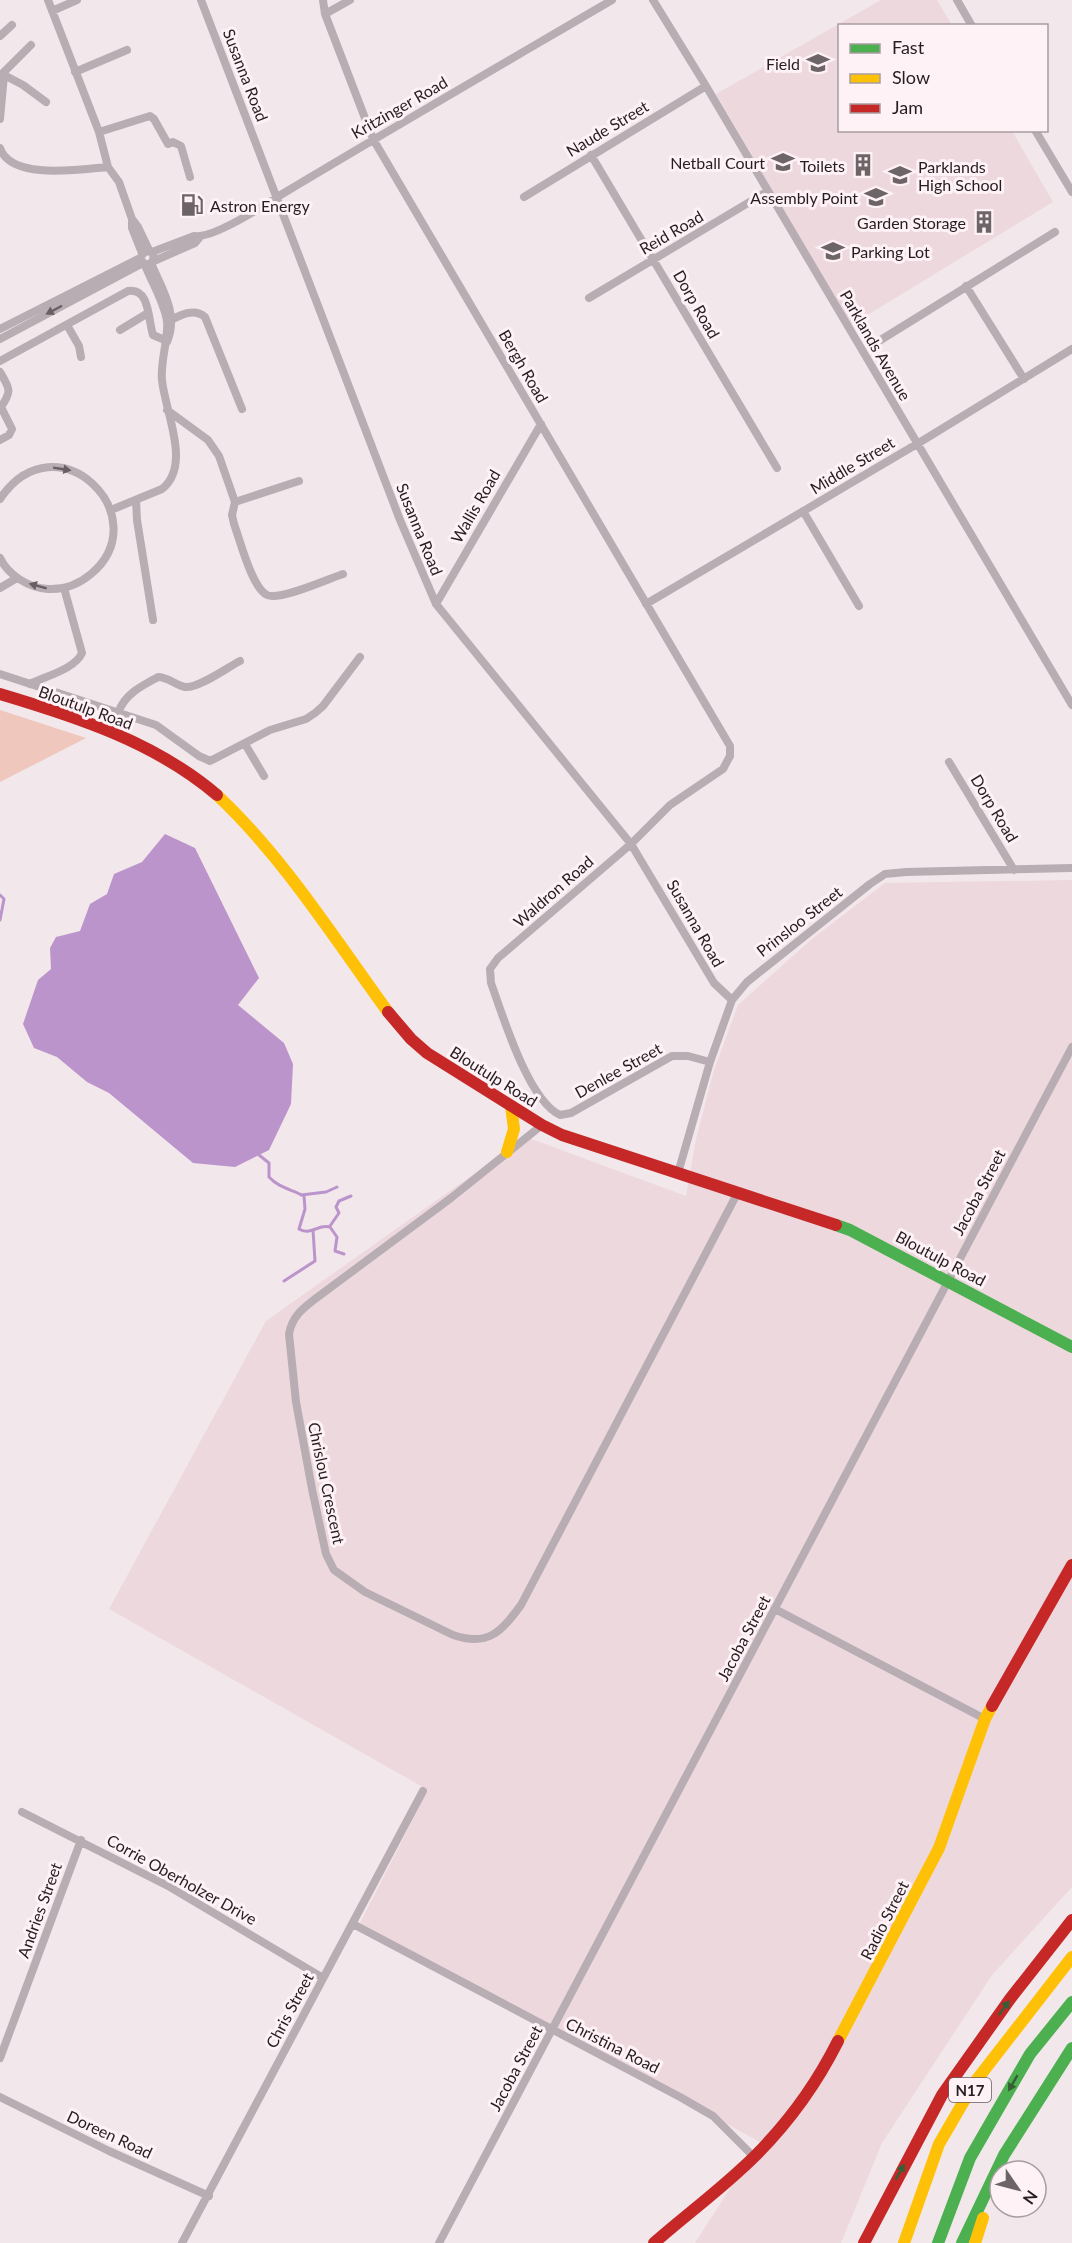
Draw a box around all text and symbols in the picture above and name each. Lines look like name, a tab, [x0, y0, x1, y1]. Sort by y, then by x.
legend	[838, 24, 1048, 132]
street label: Susanna Road	[220, 26, 272, 124]
text: Fast	[892, 36, 925, 58]
school or university icon: Field	[805, 50, 831, 76]
place label: Field	[766, 54, 800, 73]
text: Slow	[892, 66, 930, 88]
street label: Kritzinger Road	[348, 72, 450, 142]
street label: Naude Street	[562, 96, 652, 160]
text: Jam	[892, 96, 923, 118]
school or university icon: Netball Court	[770, 149, 796, 175]
building icon: Toilets	[850, 152, 876, 178]
place label: Netball Court	[670, 153, 765, 172]
place label: Toilets	[800, 156, 845, 175]
place label: Parklands High School	[918, 157, 1002, 194]
school or university icon: Parklands High School	[887, 162, 913, 188]
school or university icon: Assembly Point	[863, 184, 889, 210]
place label: Assembly Point	[750, 188, 858, 207]
fuel station icon: Astron Energy	[179, 192, 205, 218]
place label: Astron Energy	[210, 196, 310, 215]
street label: Reid Road	[636, 206, 706, 258]
building icon: Garden Storage	[971, 209, 997, 235]
place label: Garden Storage	[857, 213, 966, 232]
school or university icon: Parking Lot	[820, 238, 846, 264]
place label: Parking Lot	[851, 242, 930, 261]
street label: Dorp Road	[670, 267, 724, 341]
street label: Parklands Avenue	[837, 286, 915, 404]
one-way arrow	[45, 305, 62, 315]
street label: Bergh Road	[495, 326, 553, 406]
street label: Middle Street	[806, 432, 898, 498]
one-way arrow	[53, 465, 72, 474]
street label: Wallis Road	[446, 466, 504, 546]
street label: Susanna Road	[393, 480, 447, 578]
one-way arrow	[29, 581, 47, 590]
street label: Bloutulp Road	[36, 681, 136, 733]
street label: Dorp Road	[967, 771, 1023, 845]
street label: Waldron Road	[509, 851, 597, 931]
street label: Susanna Road	[663, 876, 729, 970]
street label: Prinsloo Street	[753, 882, 846, 960]
street label: Denlee Street	[571, 1038, 665, 1102]
street label: Bloutulp Road	[447, 1042, 541, 1110]
street label: Jacoba Street	[948, 1146, 1009, 1238]
street label: Bloutulp Road	[893, 1226, 989, 1290]
street label: Chrislou Crescent	[305, 1420, 349, 1546]
street label: Jacoba Street	[713, 1592, 774, 1684]
street label: Corrie Oberholzer Drive	[104, 1830, 260, 1928]
street label: Andries Street	[13, 1860, 65, 1960]
street label: Radio Street	[856, 1877, 912, 1963]
street label: Chris Street	[261, 1969, 317, 2051]
one-way arrow	[998, 2000, 1010, 2016]
street label: Christina Road	[563, 2013, 663, 2077]
street label: Jacoba Street	[485, 2022, 546, 2114]
one-way arrow	[1008, 2075, 1019, 2091]
road number: N17	[949, 2078, 991, 2102]
street label: Doreen Road	[64, 2106, 156, 2162]
north arrow	[988, 2159, 1048, 2219]
one-way arrow	[895, 2163, 905, 2180]
text: N	[1019, 2187, 1042, 2208]

